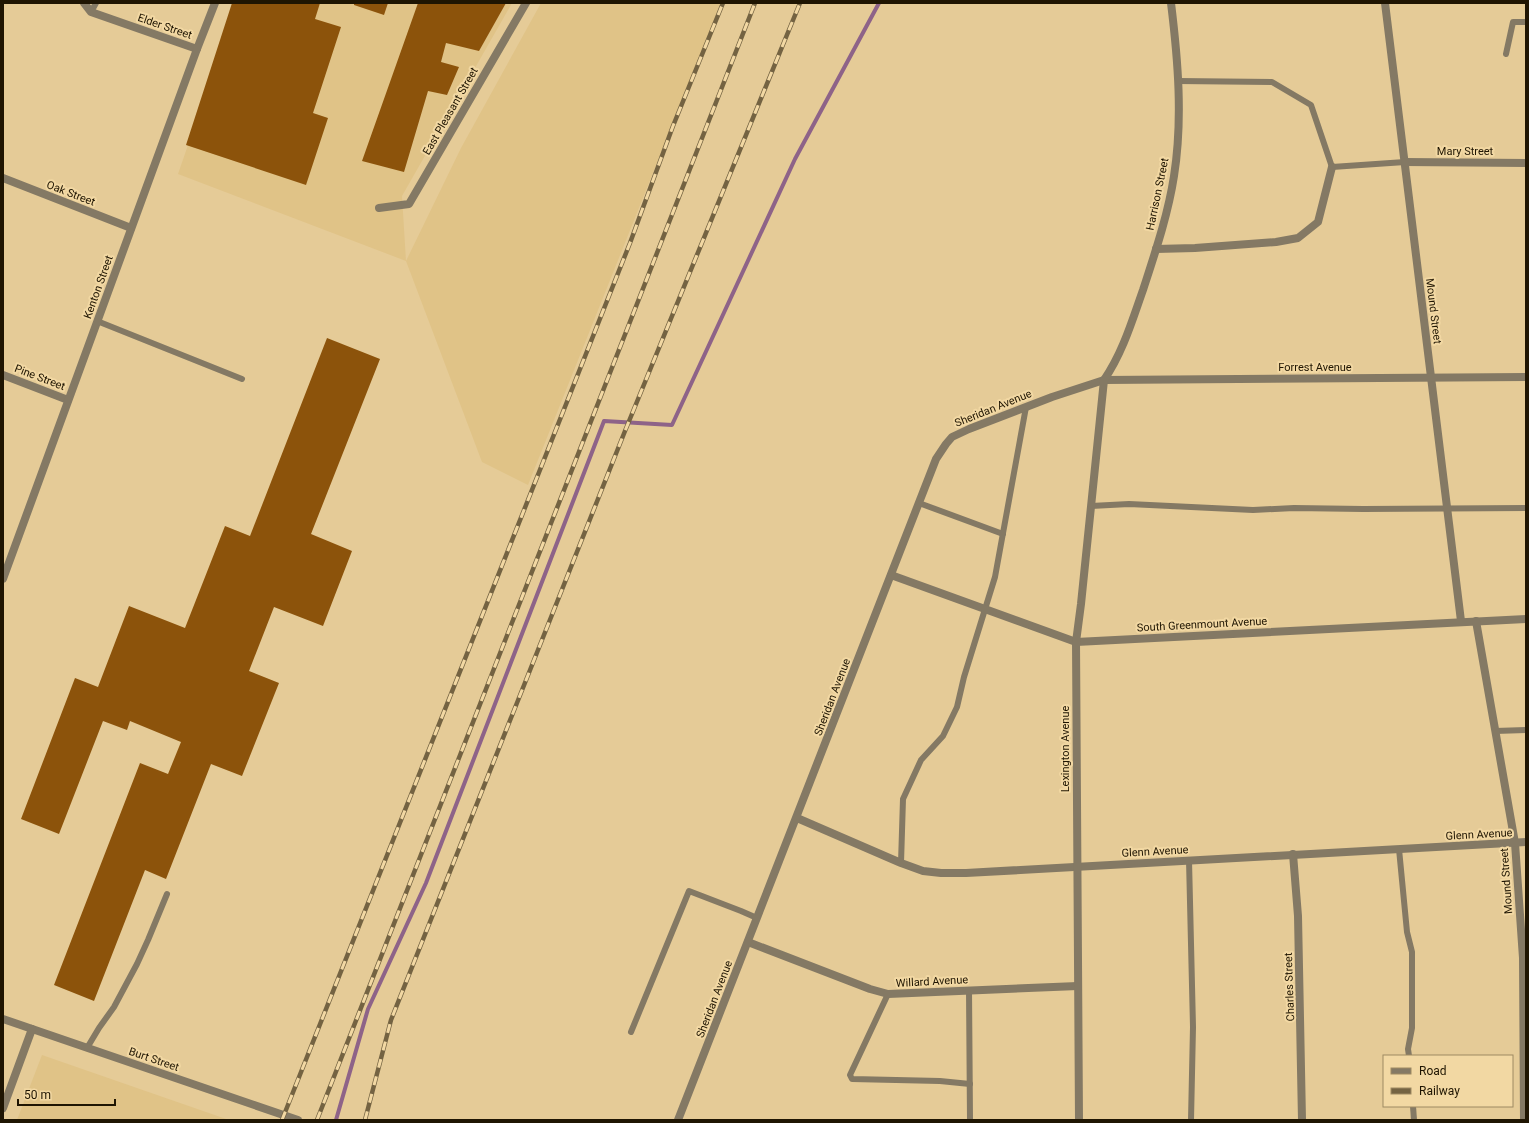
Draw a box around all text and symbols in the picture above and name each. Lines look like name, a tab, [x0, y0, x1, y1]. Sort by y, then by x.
street label: Elder Street	[136, 11, 194, 42]
street label: East Pleasant Street	[420, 65, 481, 157]
street label: Mary Street	[1437, 145, 1494, 158]
street label: Harrison Street	[1143, 156, 1172, 232]
street label: Oak Street	[45, 178, 97, 209]
street label: Kenton Street	[81, 253, 116, 321]
street label: Mound Street	[1423, 278, 1444, 345]
street label: Forrest Avenue	[1278, 361, 1352, 374]
street label: Pine Street	[13, 362, 67, 393]
street label: Sheridan Avenue	[953, 387, 1034, 430]
street label: South Greenmount Avenue	[1137, 615, 1268, 634]
street label: Sheridan Avenue	[812, 657, 853, 738]
street label: Lexington Avenue	[1059, 705, 1072, 792]
street label: Glenn Avenue	[1445, 826, 1513, 843]
street label: Glenn Avenue	[1121, 843, 1189, 860]
street label: Mound Street	[1498, 847, 1515, 914]
street label: Charles Street	[1282, 952, 1297, 1022]
street label: Sheridan Avenue	[694, 959, 735, 1040]
street label: Willard Avenue	[896, 973, 969, 990]
street label: Burt Street	[127, 1045, 181, 1074]
legend	[1383, 1055, 1513, 1107]
text: Road	[1419, 1064, 1447, 1078]
scale bar	[18, 1081, 115, 1107]
text: Railway	[1419, 1084, 1460, 1098]
text: 50 m	[24, 1088, 51, 1102]

